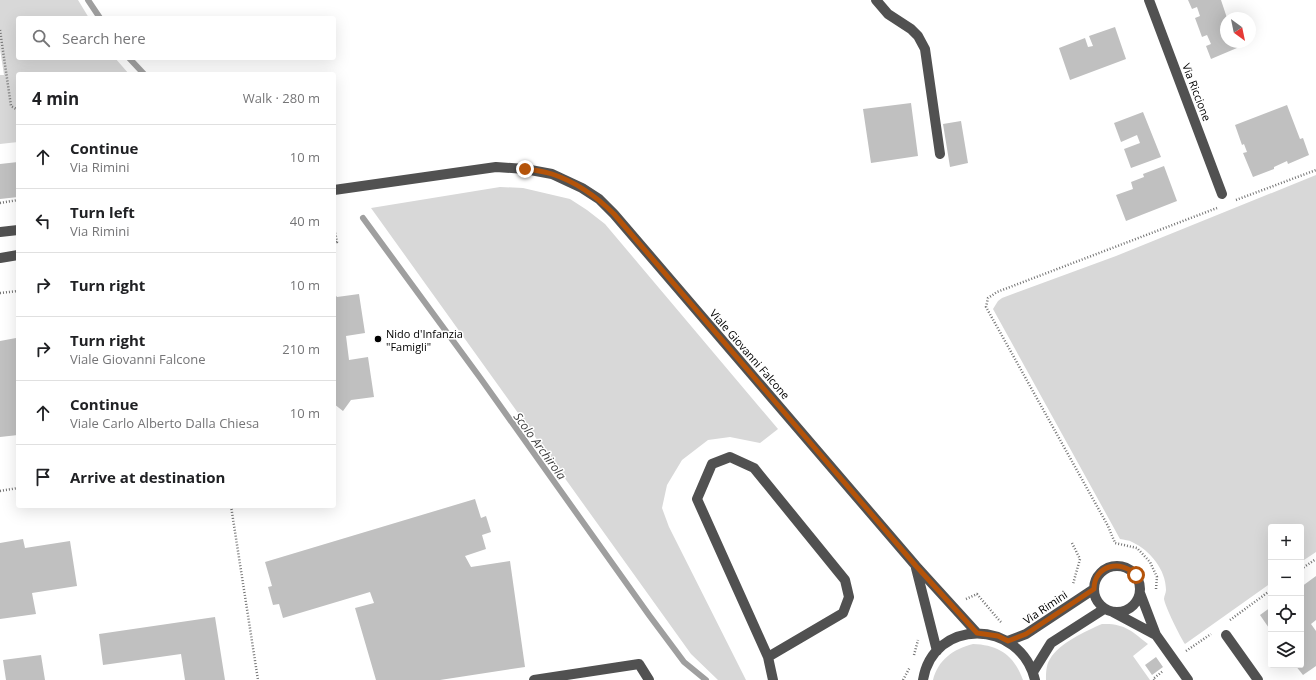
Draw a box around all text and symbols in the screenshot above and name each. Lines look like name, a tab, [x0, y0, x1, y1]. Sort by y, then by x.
north arrow	[1220, 12, 1256, 48]
search box	[16, 16, 336, 60]
icon: search	[30, 27, 52, 49]
text: Search here	[62, 28, 146, 48]
street label: Via Riccione	[1179, 61, 1215, 123]
text: 4 min	[32, 87, 79, 110]
text: Walk · 280 m	[243, 89, 320, 107]
text: Continue	[70, 138, 138, 158]
icon: ahead	[32, 146, 54, 168]
text: 10 m	[290, 148, 320, 166]
text: Via Rimini	[70, 158, 130, 176]
route end	[516, 160, 534, 178]
text: Turn left	[70, 202, 135, 222]
icon: left	[32, 210, 54, 232]
text: 40 m	[290, 212, 320, 230]
text: Via Rimini	[70, 222, 130, 240]
icon: right	[32, 274, 54, 296]
text: Turn right	[70, 275, 145, 295]
text: 10 m	[290, 276, 320, 294]
street label: Viale Giovanni Falcone	[707, 306, 793, 402]
place label: Nido d'Infanzia "Famigli"	[386, 326, 463, 354]
text: Turn right	[70, 330, 145, 350]
marker: Nido d'Infanzia "Famigli"	[373, 334, 383, 344]
icon: right	[32, 338, 54, 360]
text: 210 m	[282, 340, 320, 358]
text: Viale Giovanni Falcone	[70, 350, 206, 368]
text: Continue	[70, 394, 138, 414]
icon: ahead	[32, 402, 54, 424]
text: 10 m	[290, 404, 320, 422]
water label: Scolo Archirola	[510, 409, 570, 483]
text: Viale Carlo Alberto Dalla Chiesa	[70, 414, 259, 432]
icon: arrive	[32, 466, 54, 488]
text: Arrive at destination	[70, 467, 225, 487]
map controls	[1268, 524, 1304, 668]
button: +	[1268, 524, 1304, 560]
button: −	[1268, 560, 1304, 596]
route start	[1127, 566, 1145, 584]
street label: Via Rimini	[1020, 587, 1070, 627]
button: locate	[1268, 596, 1304, 632]
button: layers	[1268, 632, 1304, 668]

